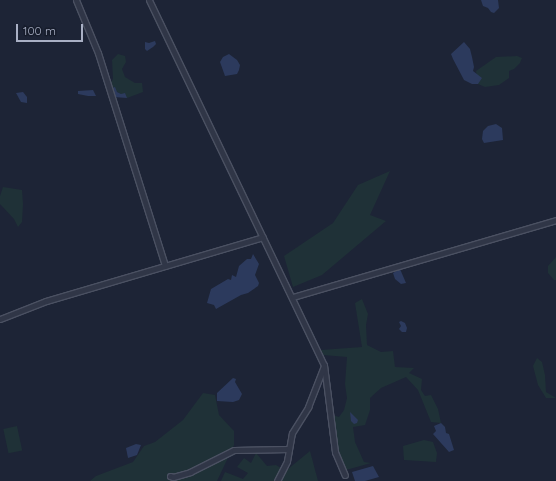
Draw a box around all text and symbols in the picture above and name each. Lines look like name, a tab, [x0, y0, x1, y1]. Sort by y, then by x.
scale bar	[18, 16, 85, 42]
text: 100 m	[23, 23, 56, 38]

